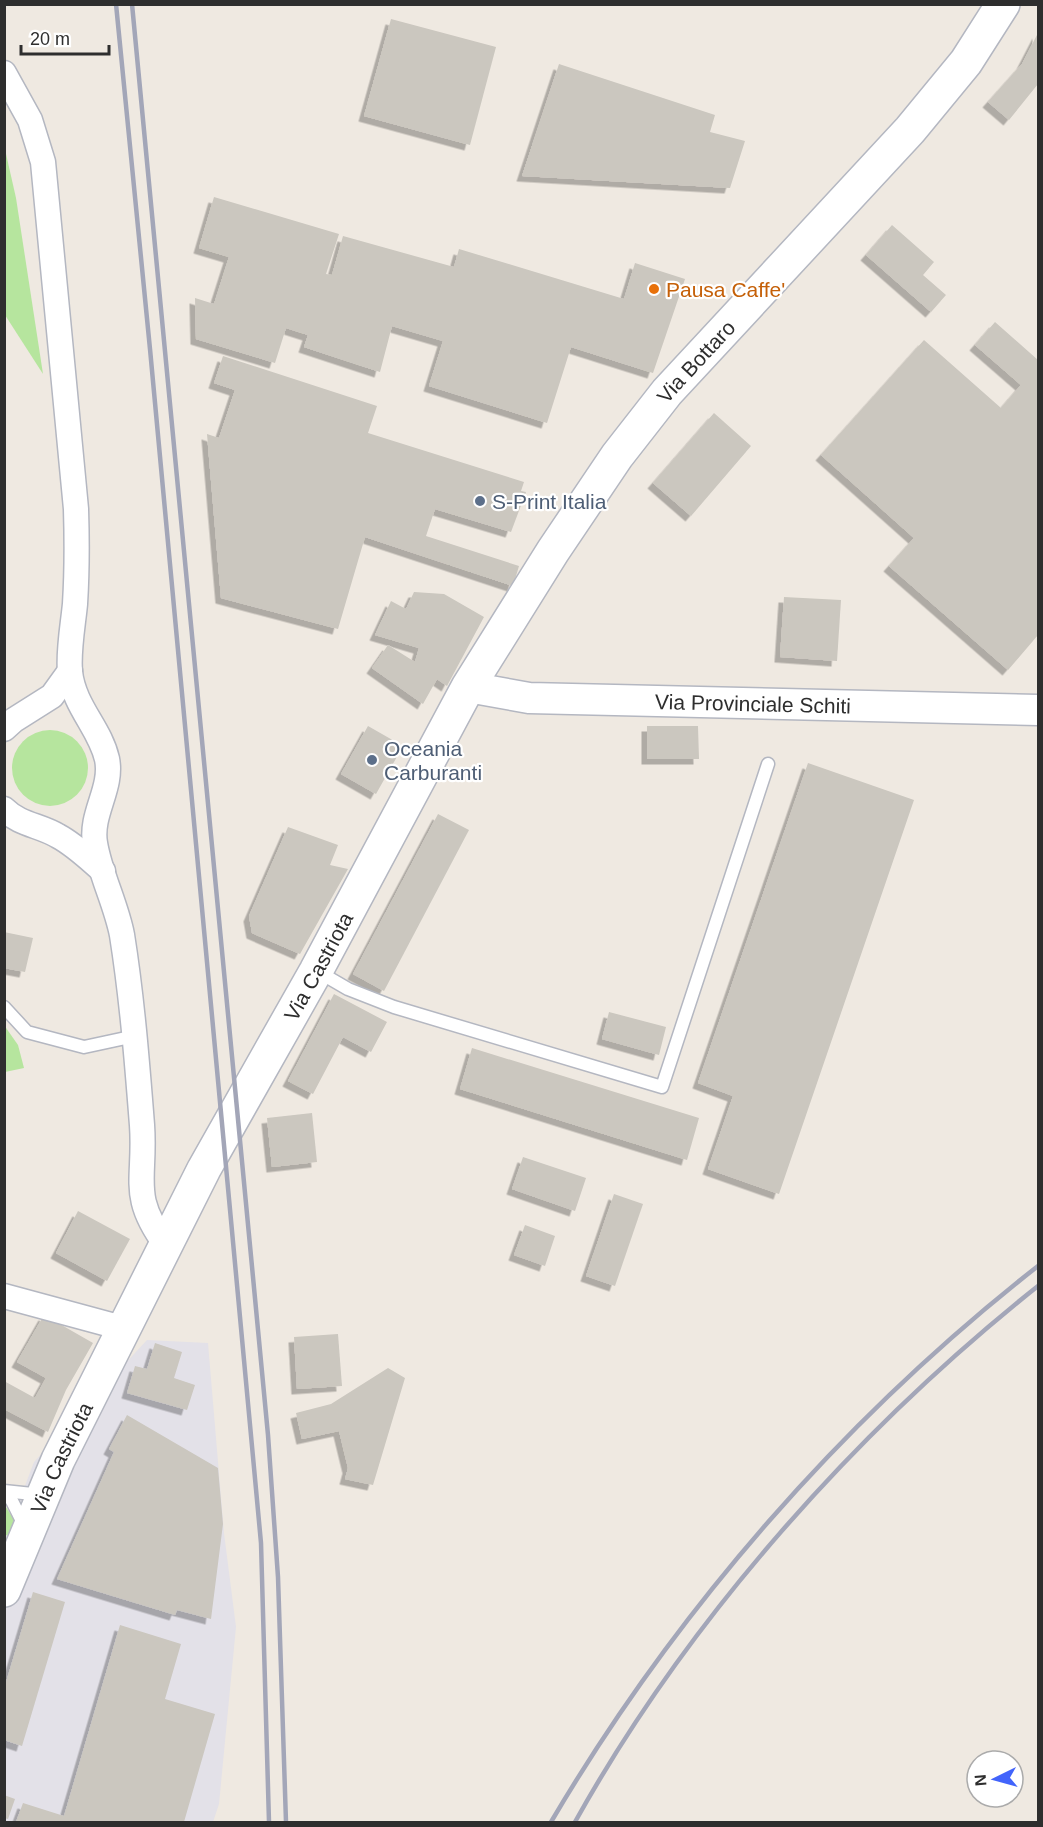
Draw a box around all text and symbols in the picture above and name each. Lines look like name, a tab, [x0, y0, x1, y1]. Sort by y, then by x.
scale bar	[21, 18, 110, 56]
text: 20 m	[30, 29, 70, 49]
place label: Pausa Caffe'	[666, 278, 785, 301]
marker: Pausa Caffe'	[647, 282, 661, 296]
street label: Via Bottaro	[652, 315, 739, 407]
place label: S-Print Italia	[492, 490, 607, 513]
marker: S-Print Italia	[473, 494, 487, 508]
street label: Via Provinciale Schiti	[655, 689, 851, 717]
place label: Oceania Carburanti	[384, 737, 482, 784]
marker: Oceania Carburanti	[365, 753, 379, 767]
street label: Via Castriota	[279, 908, 357, 1024]
street label: Via Castriota	[26, 1398, 97, 1517]
north arrow	[965, 1749, 1025, 1809]
text: N	[972, 1774, 990, 1787]

